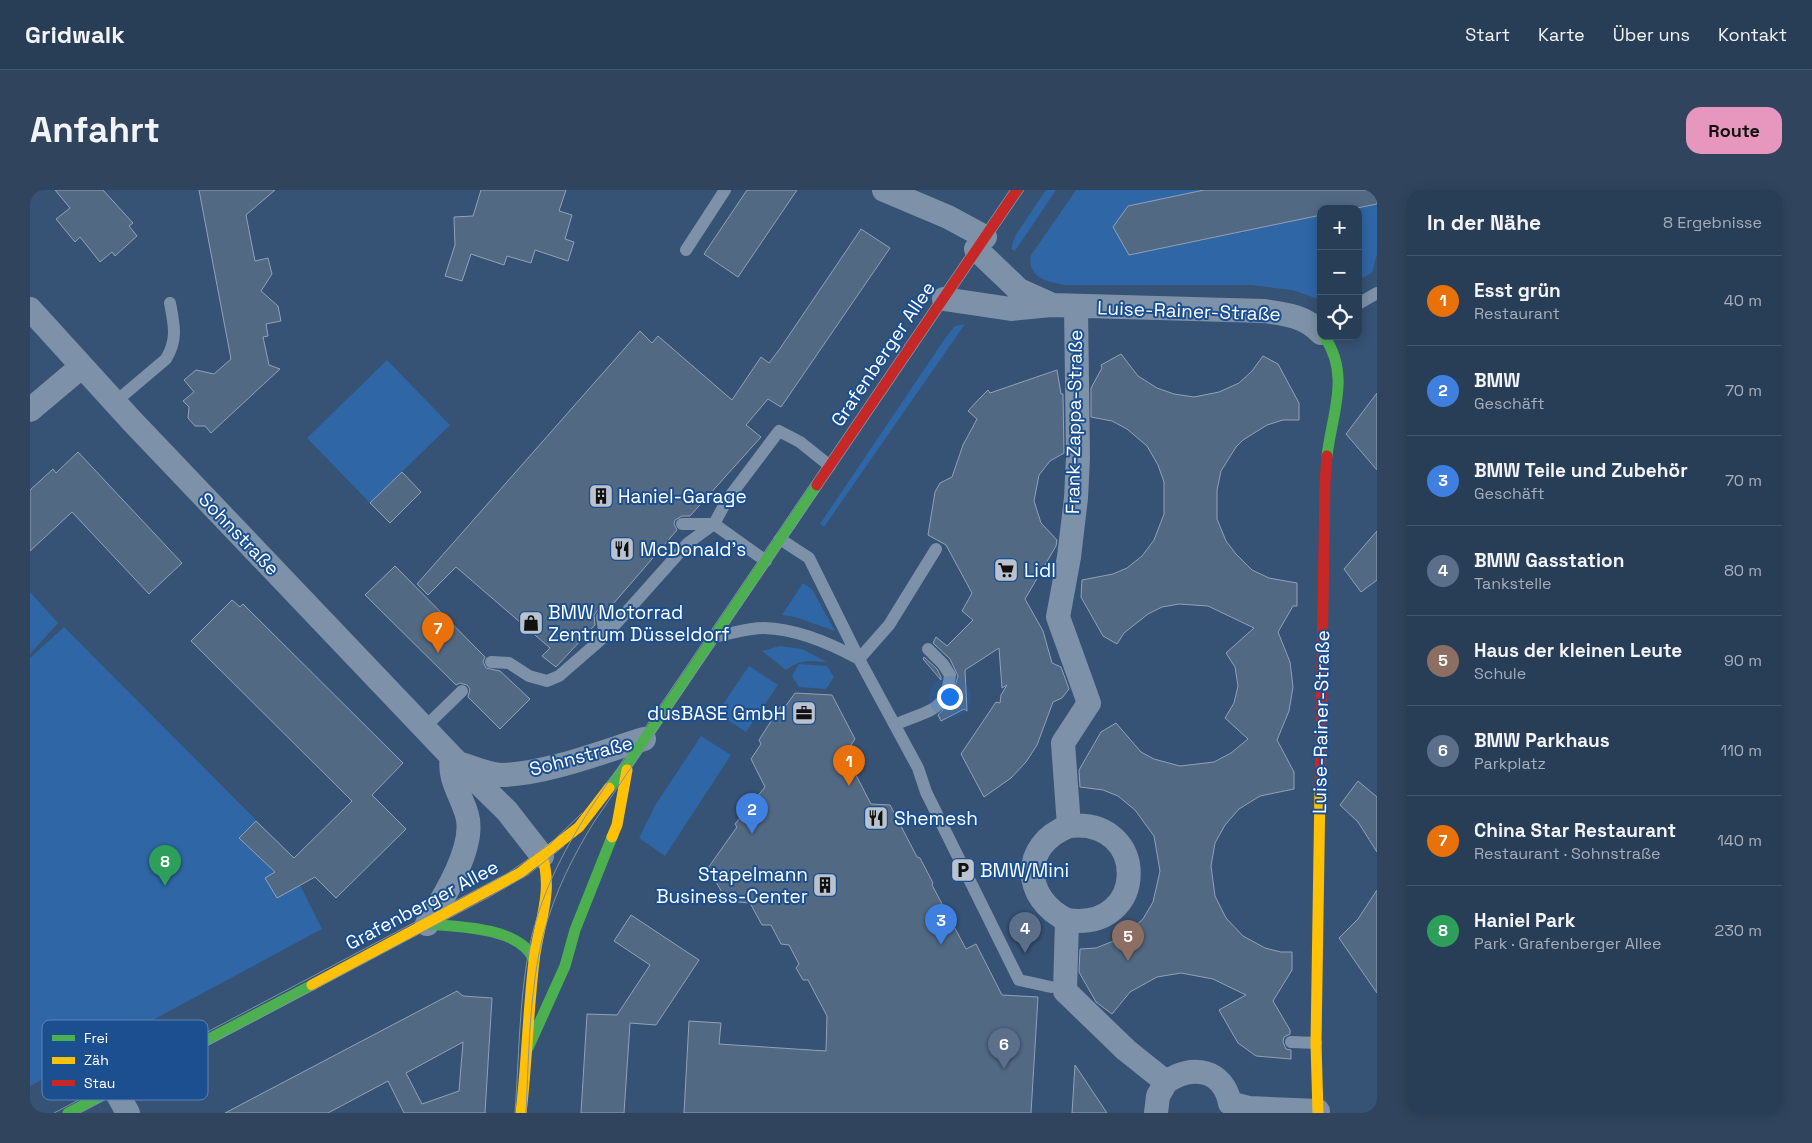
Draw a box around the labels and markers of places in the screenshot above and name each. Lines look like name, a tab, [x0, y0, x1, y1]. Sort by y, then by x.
building icon: Haniel-Garage	[588, 483, 614, 509]
place label: Haniel-Garage	[618, 484, 747, 509]
restaurant icon: McDonald's	[609, 536, 635, 562]
place label: McDonald's	[640, 537, 746, 562]
supermarket icon: Lidl	[993, 557, 1019, 583]
place label: Lidl	[1024, 558, 1056, 583]
place label: BMW Motorrad Zentrum Düsseldorf	[548, 600, 730, 647]
shop icon: BMW Motorrad Zentrum Düsseldorf	[518, 610, 544, 636]
pin: 7	[422, 612, 454, 653]
office icon: dusBASE GmbH	[791, 700, 817, 726]
place label: dusBASE GmbH	[647, 701, 786, 726]
pin: 1	[833, 745, 865, 786]
pin: 2	[736, 793, 768, 834]
restaurant icon: Shemesh	[863, 805, 889, 831]
place label: Shemesh	[894, 806, 978, 831]
pin: 8	[149, 845, 181, 886]
parking icon: BMW/Mini	[950, 857, 976, 883]
place label: BMW/Mini	[980, 858, 1069, 883]
place label: Stapelmann Business-Center	[656, 862, 808, 909]
building icon: Stapelmann Business-Center	[812, 872, 838, 898]
pin: 3	[925, 904, 957, 945]
pin: 4	[1009, 912, 1041, 953]
pin: 5	[1112, 920, 1144, 961]
pin: 6	[988, 1028, 1020, 1069]

